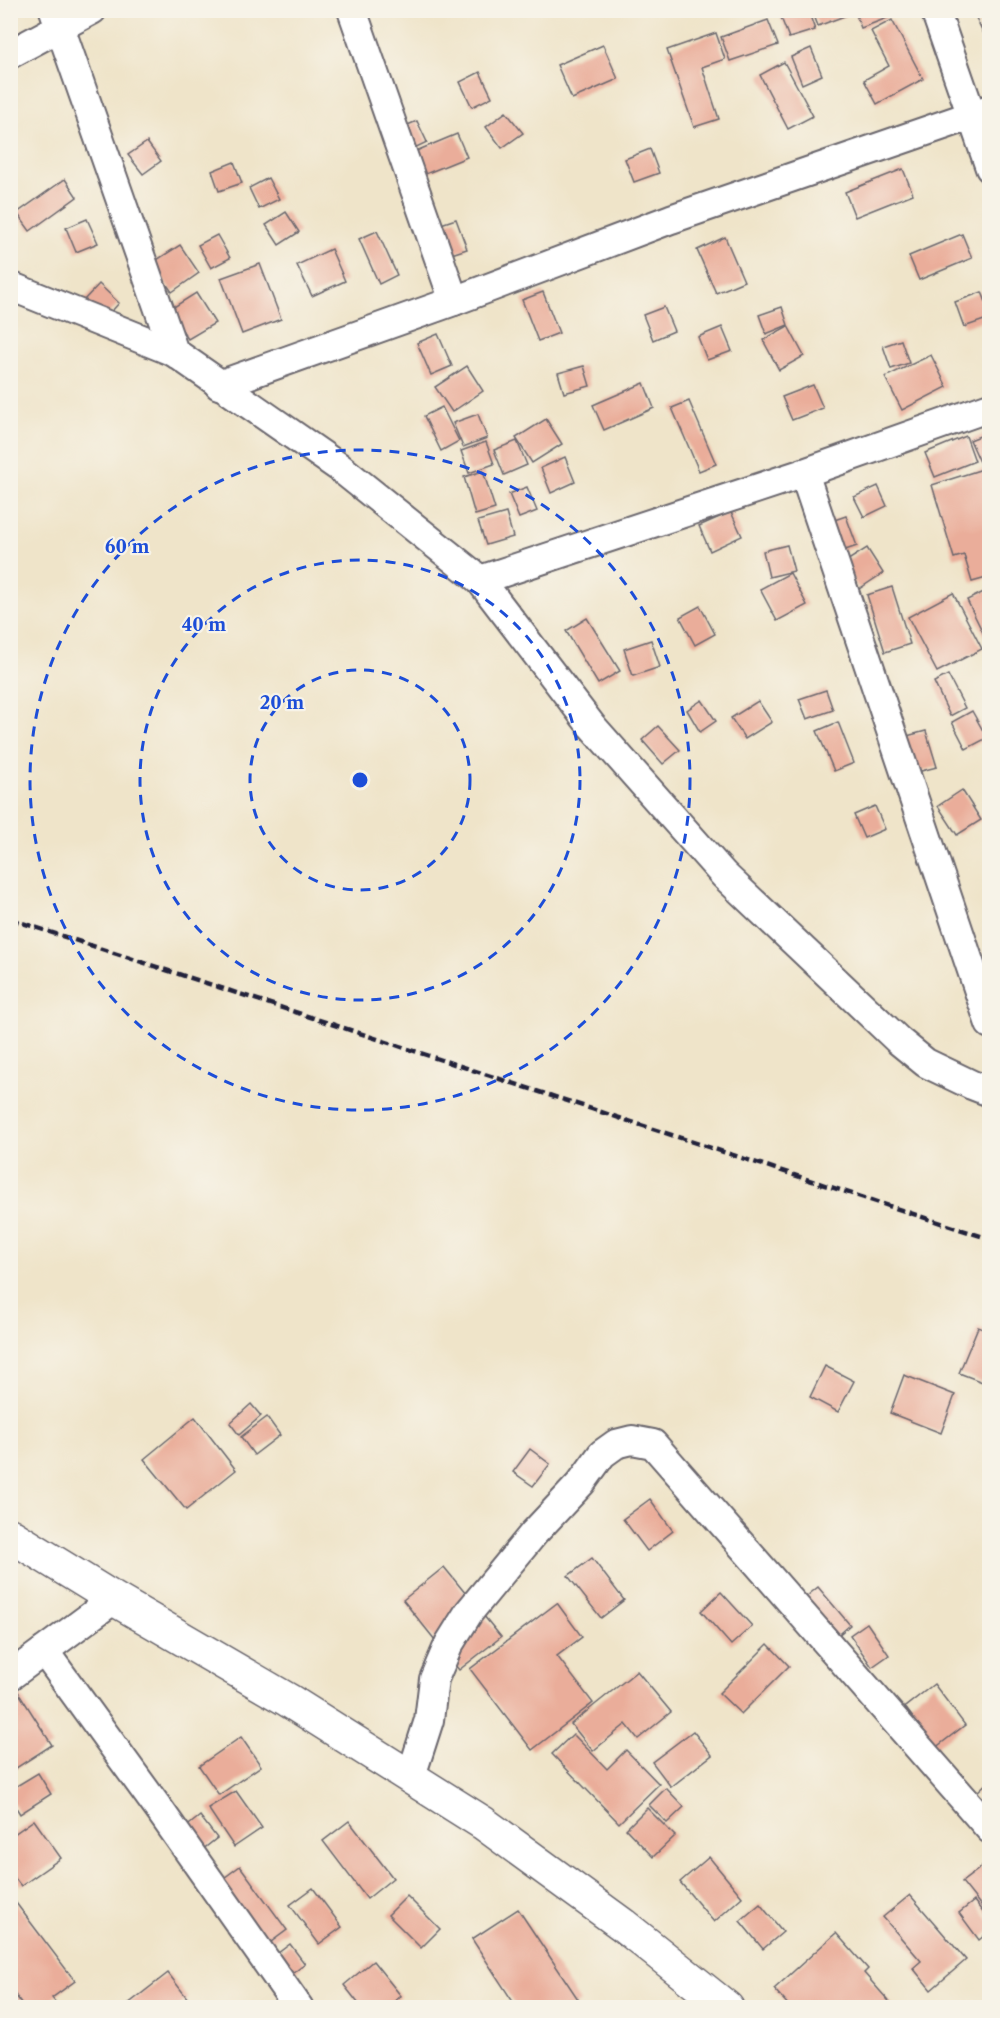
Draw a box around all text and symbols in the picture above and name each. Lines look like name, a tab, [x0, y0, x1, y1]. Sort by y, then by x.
text: 60 m	[105, 536, 149, 558]
text: 40 m	[182, 614, 226, 636]
text: 20 m	[260, 692, 304, 714]
centre of rings	[350, 770, 370, 790]

